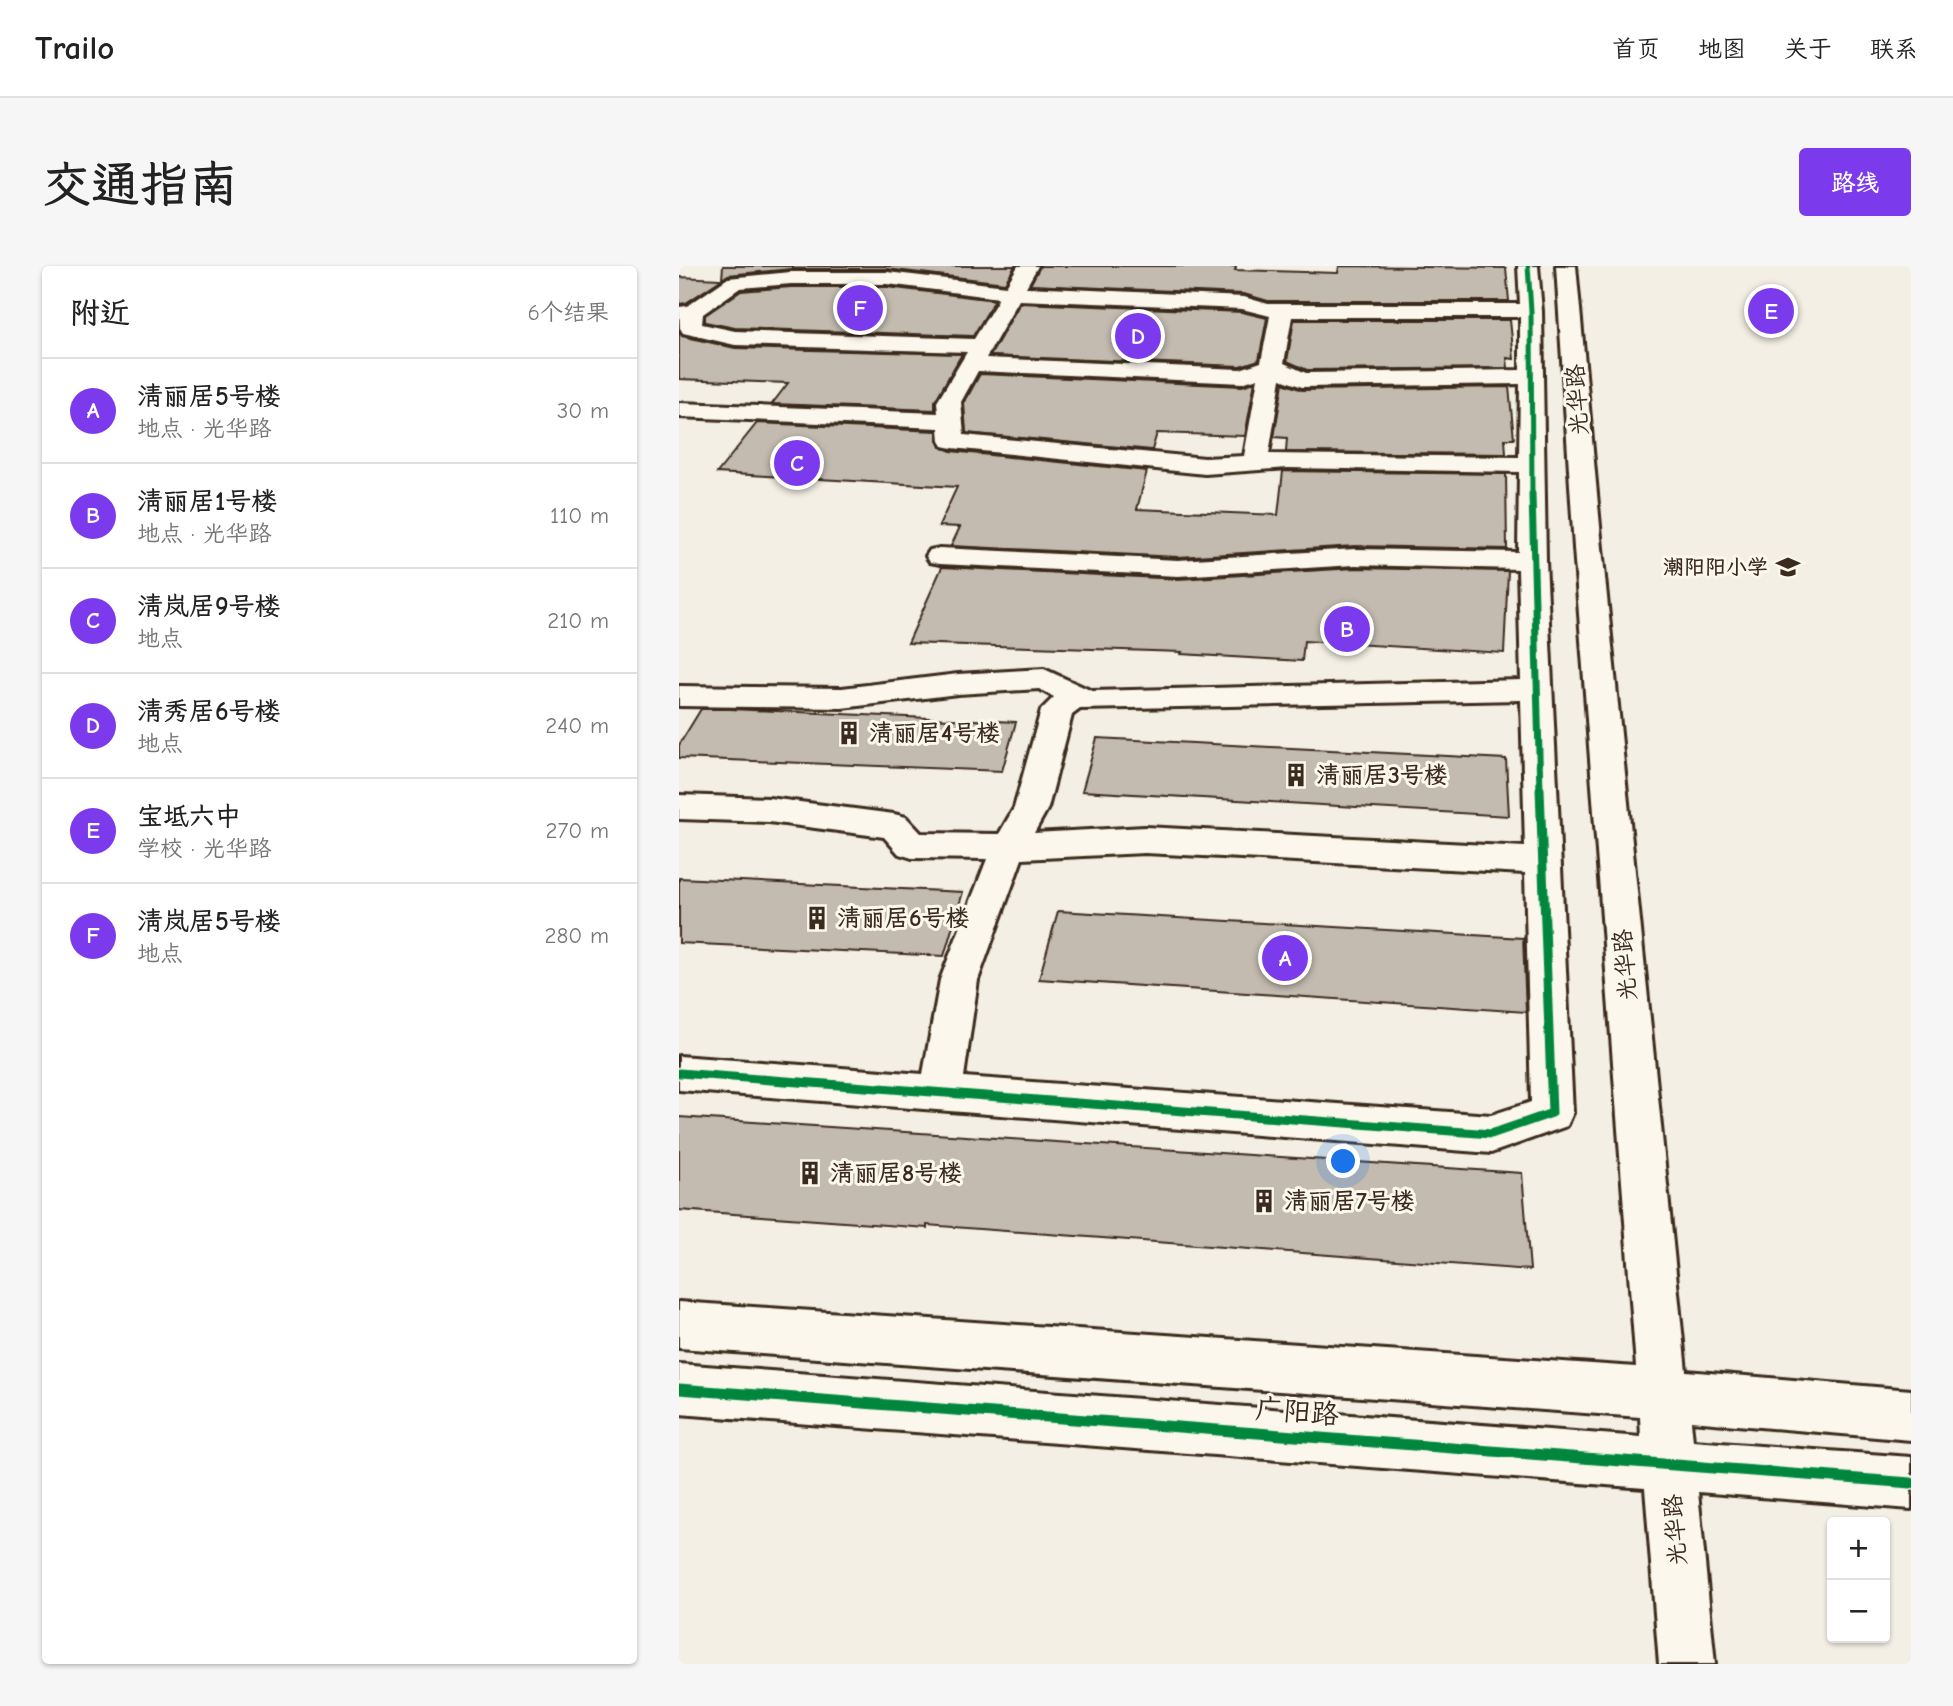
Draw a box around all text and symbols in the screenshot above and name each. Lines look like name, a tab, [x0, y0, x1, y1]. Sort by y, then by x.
text: Trailo	[35, 29, 114, 67]
text: 首页	[1612, 35, 1660, 63]
text: 地图	[1698, 35, 1746, 63]
text: 关于	[1784, 35, 1832, 63]
text: 联系	[1870, 35, 1918, 63]
button: 路线	[1799, 148, 1911, 216]
text: 交通指南	[42, 157, 238, 213]
pin: F	[837, 282, 883, 334]
pin: E	[1748, 285, 1794, 337]
text: 附近	[70, 296, 130, 331]
text: 6个结果	[528, 299, 609, 326]
pin: D	[1115, 310, 1161, 362]
street label: 光华路	[1561, 363, 1593, 437]
text: 清丽居5号楼	[137, 382, 281, 412]
text: A	[87, 397, 99, 424]
text: 30 m	[557, 397, 609, 424]
text: 地点 · 光华路	[137, 415, 271, 442]
pin: C	[774, 437, 820, 489]
text: 清丽居1号楼	[137, 487, 277, 517]
text: B	[86, 502, 100, 529]
text: 110 m	[550, 502, 609, 529]
text: 地点 · 光华路	[137, 520, 271, 547]
school or university icon: 潮阳阳小学	[1774, 553, 1802, 581]
place label: 潮阳阳小学	[1663, 555, 1768, 579]
text: 清岚居9号楼	[137, 592, 281, 622]
pin: B	[1324, 603, 1370, 655]
text: C	[86, 607, 100, 634]
text: 210 m	[547, 607, 609, 634]
text: 地点	[137, 625, 183, 652]
text: 清秀居6号楼	[137, 697, 281, 727]
text: D	[86, 712, 100, 739]
text: 240 m	[545, 712, 609, 739]
building icon: 清丽居4号楼	[835, 719, 863, 747]
place label: 清丽居4号楼	[869, 719, 1000, 747]
text: 地点	[137, 730, 183, 757]
building icon: 清丽居3号楼	[1282, 761, 1310, 789]
place label: 清丽居3号楼	[1316, 761, 1448, 789]
text: 宝坻六中	[137, 802, 241, 832]
text: E	[86, 817, 100, 844]
text: 270 m	[545, 817, 609, 844]
text: 学校 · 光华路	[137, 835, 271, 862]
building icon: 清丽居6号楼	[803, 904, 831, 932]
place label: 清丽居6号楼	[837, 904, 970, 932]
text: 清岚居5号楼	[137, 907, 281, 937]
text: F	[86, 922, 100, 949]
text: 280 m	[544, 922, 609, 949]
street label: 光华路	[1608, 928, 1642, 1002]
pin: A	[1262, 932, 1308, 984]
text: 地点	[137, 940, 183, 967]
your location	[1326, 1144, 1360, 1178]
building icon: 清丽居8号楼	[796, 1159, 824, 1187]
place label: 清丽居8号楼	[830, 1159, 962, 1187]
building icon: 清丽居7号楼	[1250, 1187, 1278, 1215]
place label: 清丽居7号楼	[1284, 1187, 1415, 1215]
street label: 广阳路	[1254, 1393, 1340, 1431]
street label: 光华路	[1658, 1493, 1692, 1567]
map controls	[1827, 1517, 1890, 1643]
button: +	[1827, 1517, 1890, 1580]
button: −	[1827, 1580, 1890, 1643]

